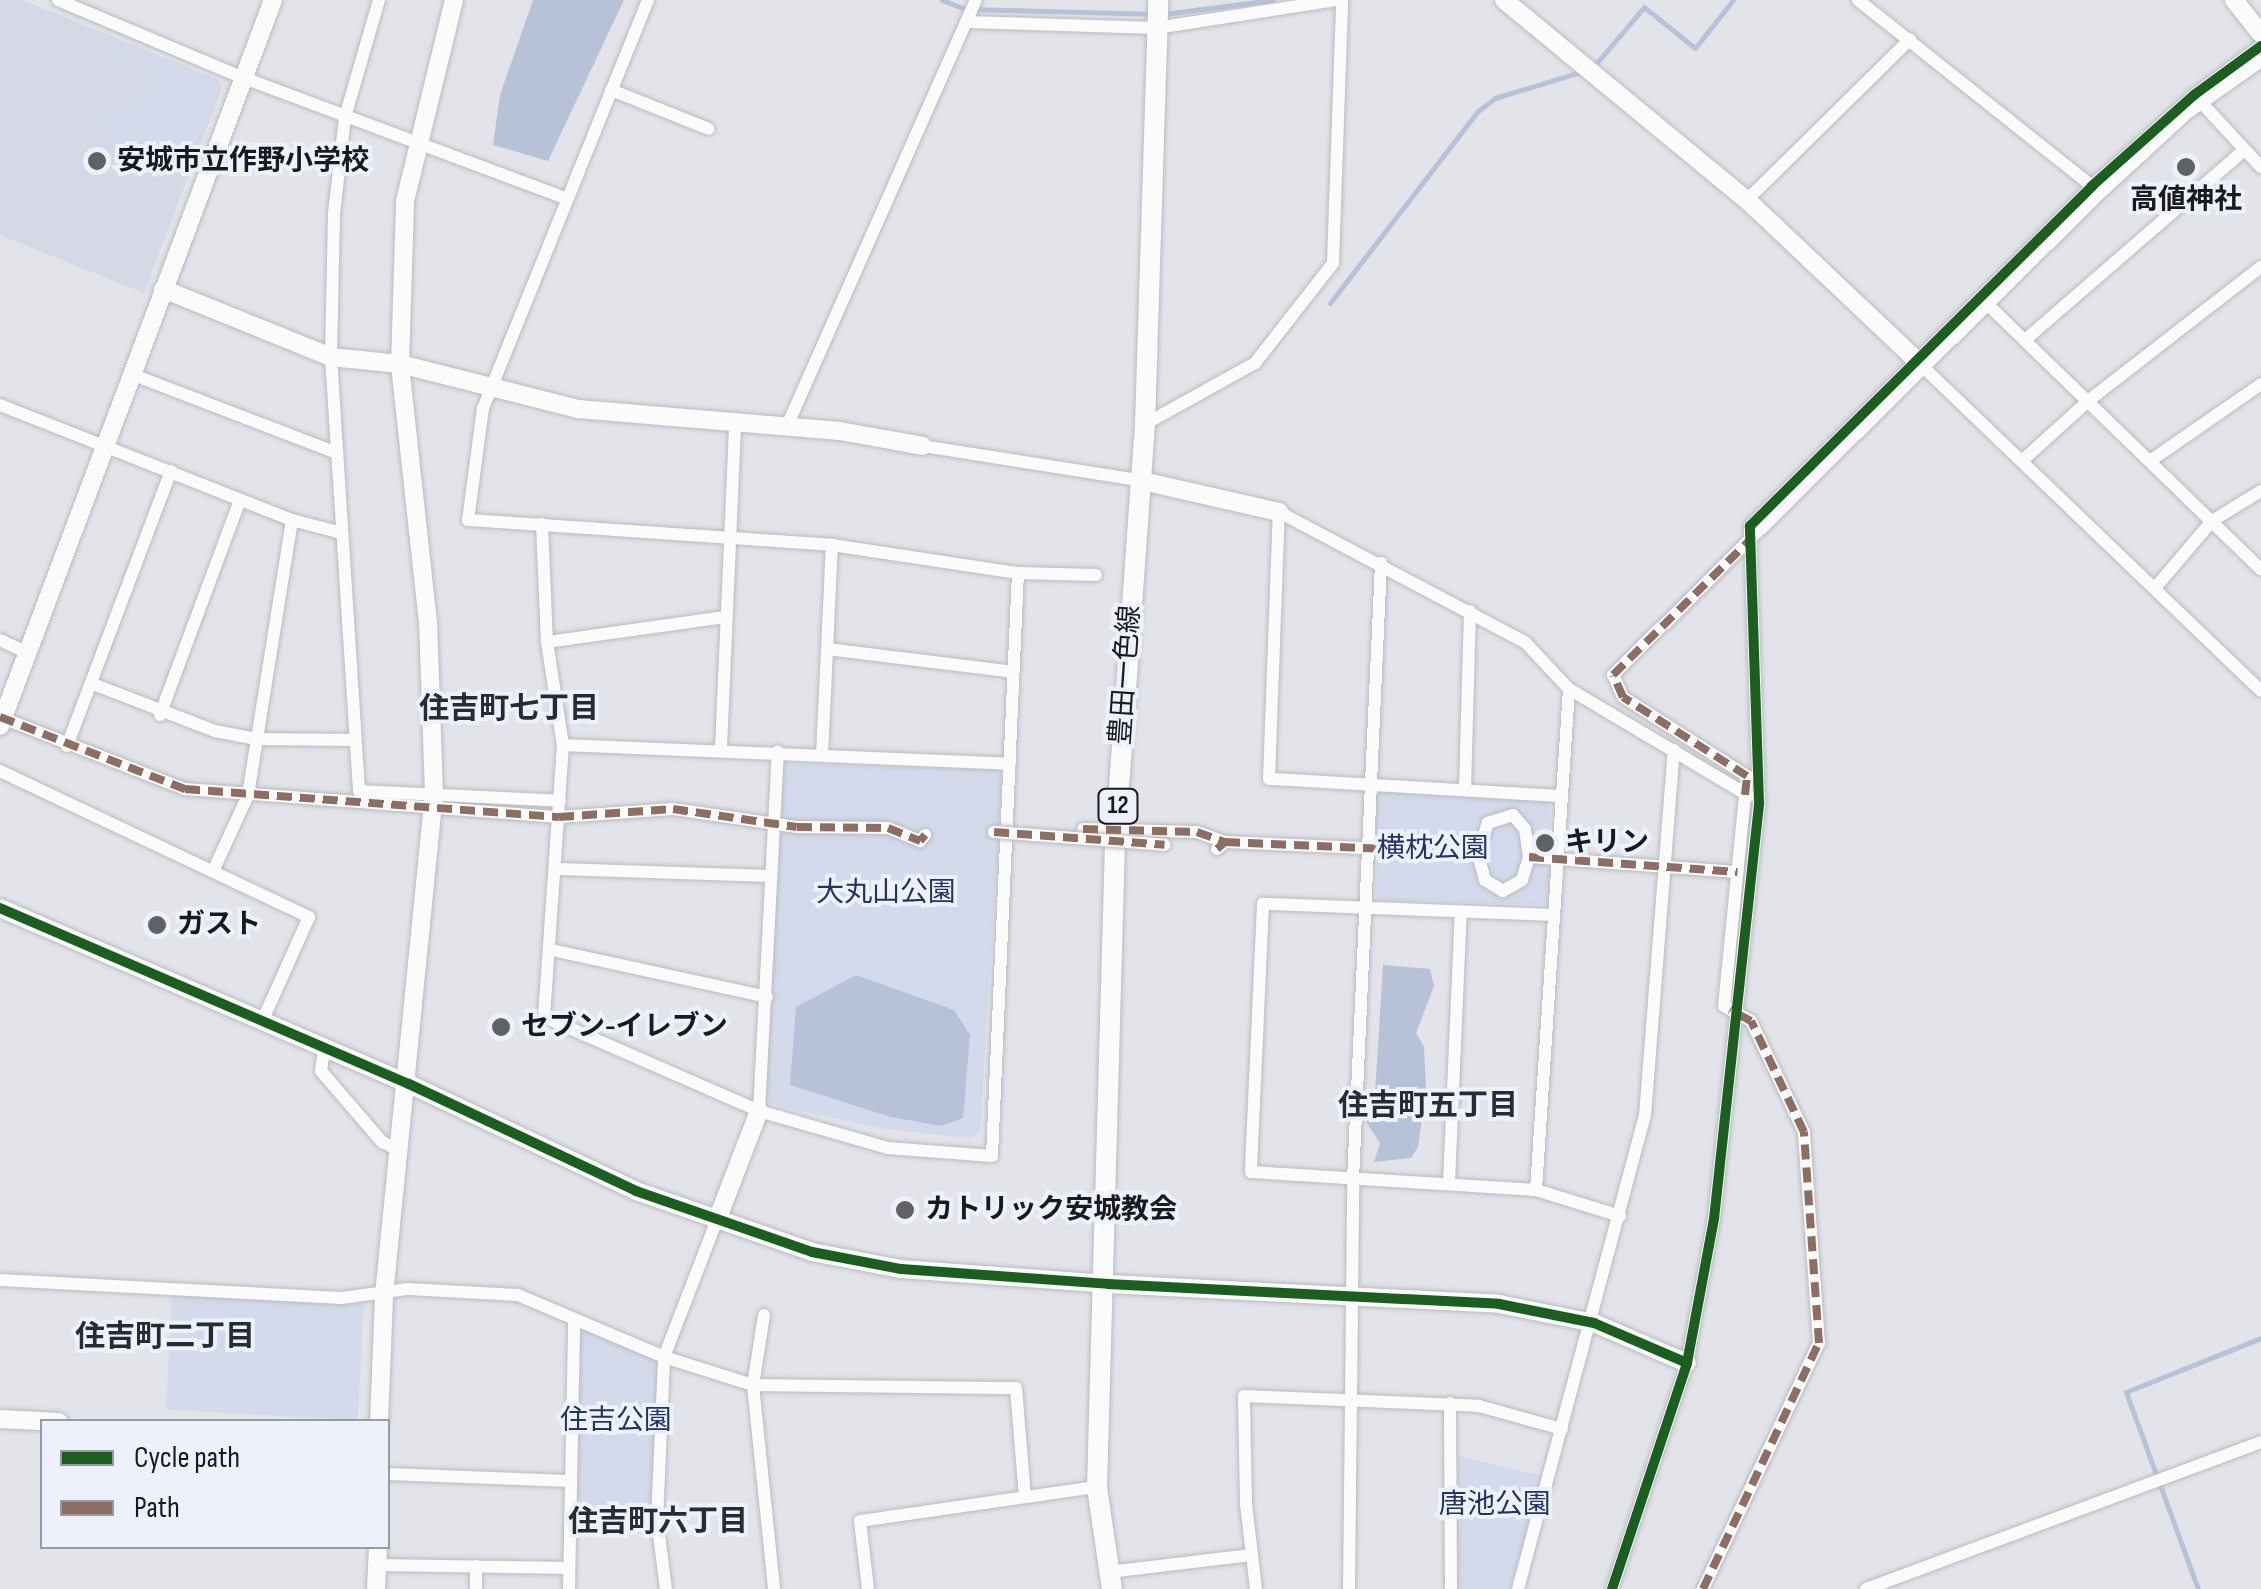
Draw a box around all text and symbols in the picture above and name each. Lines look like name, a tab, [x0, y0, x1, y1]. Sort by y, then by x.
place label: 安城市立作野小学校	[117, 144, 369, 178]
marker: 安城市立作野小学校	[86, 150, 108, 172]
marker: 高値神社	[2175, 156, 2197, 178]
place label: 高値神社	[2130, 183, 2242, 217]
street label: 豊田一色線	[1104, 604, 1148, 746]
district label: 住吉町七丁目	[419, 691, 599, 727]
road number: 12	[1096, 786, 1140, 826]
place label: キリン	[1565, 826, 1649, 860]
park label: 横枕公園	[1377, 832, 1489, 866]
marker: キリン	[1534, 832, 1556, 854]
park label: 大丸山公園	[816, 876, 956, 910]
place label: ガスト	[177, 908, 261, 942]
marker: ガスト	[146, 914, 168, 936]
place label: セブン-イレブン	[521, 1010, 728, 1044]
marker: セブン-イレブン	[490, 1016, 512, 1038]
district label: 住吉町五丁目	[1338, 1088, 1518, 1124]
place label: カトリック安城教会	[925, 1193, 1177, 1227]
marker: カトリック安城教会	[894, 1199, 916, 1221]
district label: 住吉町二丁目	[75, 1319, 255, 1355]
park label: 住吉公園	[560, 1404, 672, 1438]
legend	[40, 1419, 390, 1549]
text: Cycle path	[134, 1440, 240, 1476]
park label: 唐池公園	[1439, 1488, 1551, 1522]
text: Path	[134, 1490, 180, 1526]
district label: 住吉町六丁目	[568, 1504, 748, 1540]

